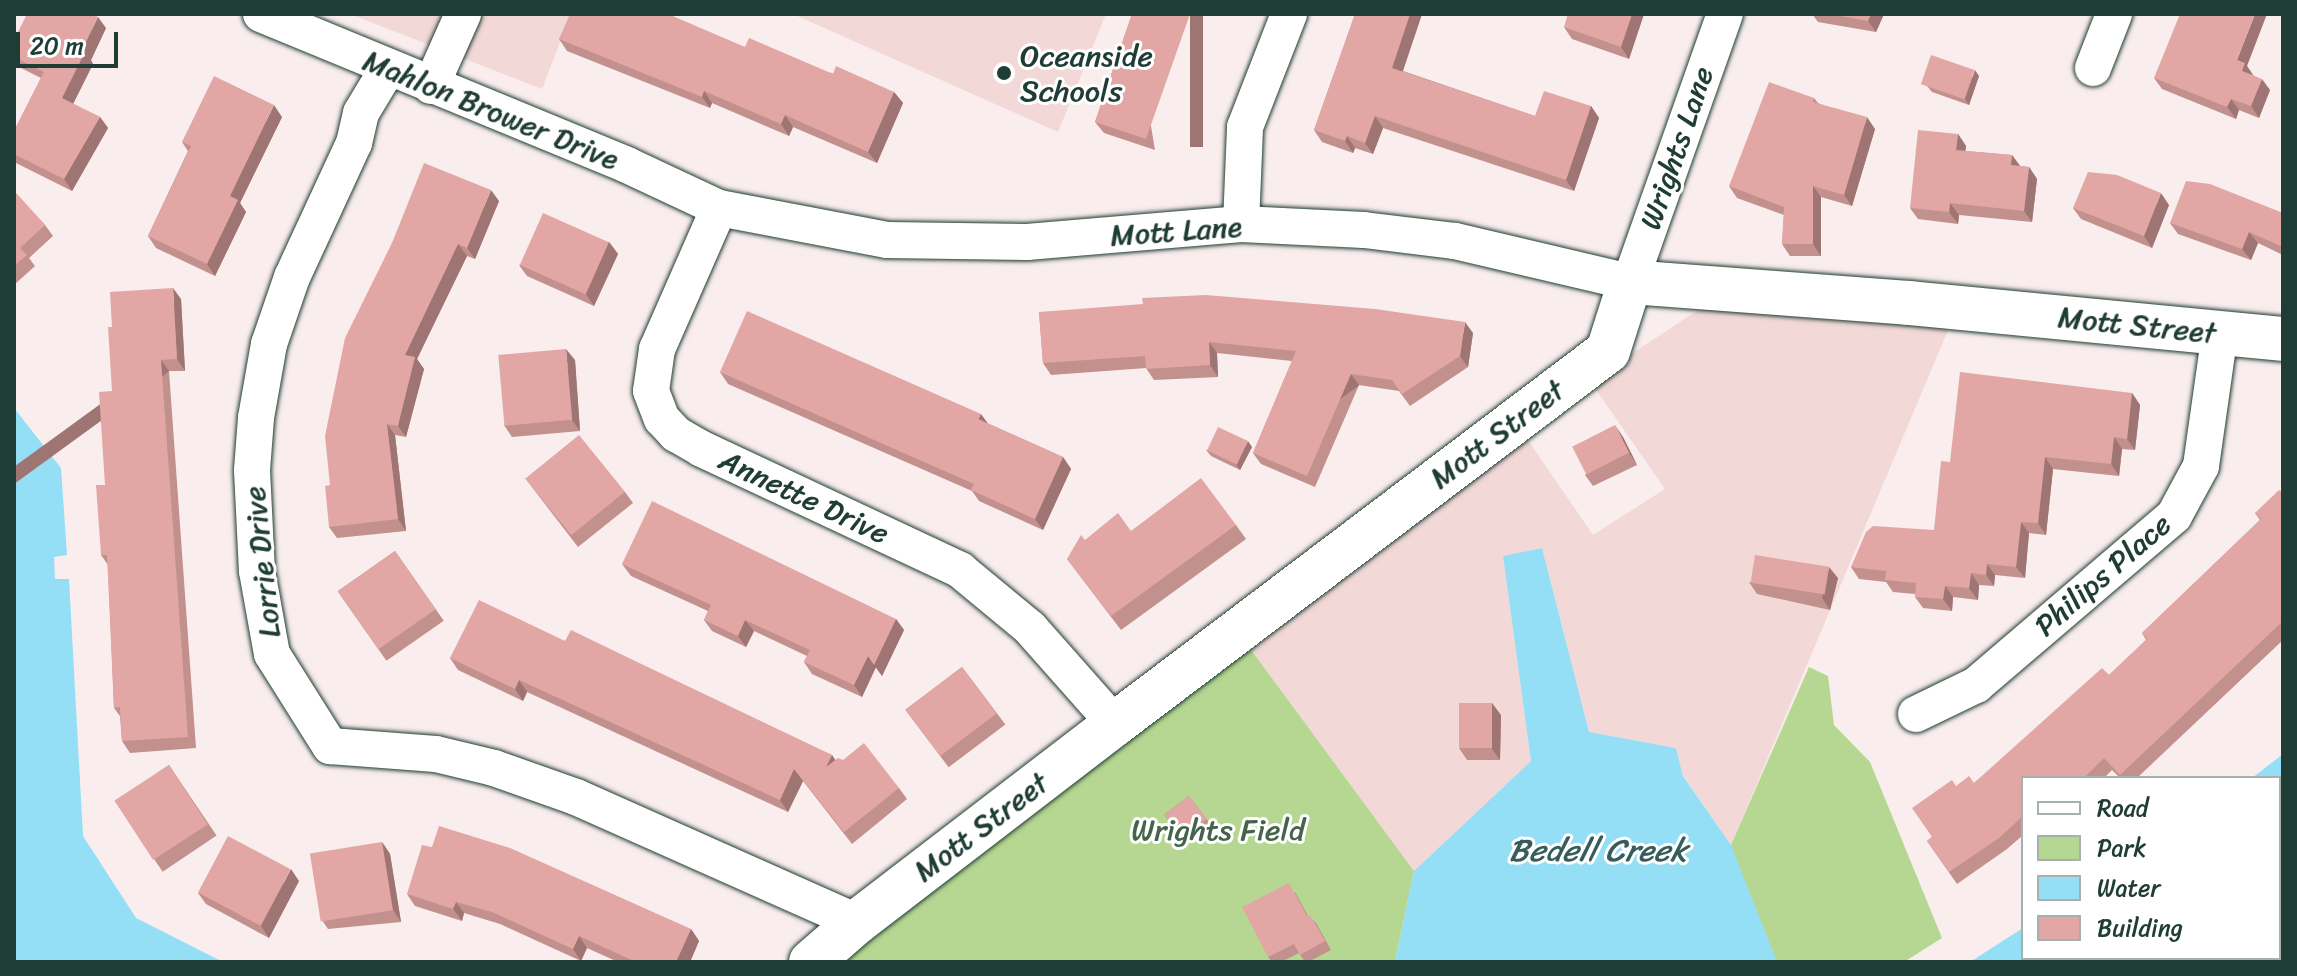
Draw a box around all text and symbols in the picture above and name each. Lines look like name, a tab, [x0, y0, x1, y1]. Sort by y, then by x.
scale bar	[20, 16, 122, 66]
text: 20 m	[30, 25, 84, 67]
place label: Oceanside Schools	[1020, 38, 1153, 108]
street label: Mahlon Brower Drive	[357, 42, 625, 178]
street label: Wrights Lane	[1632, 62, 1722, 234]
marker: Oceanside Schools	[995, 64, 1013, 82]
street label: Mott Lane	[1109, 208, 1243, 254]
street label: Mott Street	[2056, 299, 2218, 351]
street label: Mott Street	[1422, 372, 1572, 496]
street label: Annette Drive	[713, 442, 895, 552]
street label: Lorrie Drive	[236, 484, 288, 640]
street label: Philips Place	[2028, 506, 2178, 644]
street label: Mott Street	[906, 765, 1056, 889]
legend	[2021, 776, 2281, 960]
text: Road	[2097, 787, 2148, 829]
park label: Wrights Field	[1131, 812, 1305, 848]
text: Park	[2097, 827, 2146, 869]
water label: Bedell Creek	[1508, 832, 1688, 870]
text: Water	[2097, 867, 2160, 909]
text: Building	[2097, 907, 2183, 949]

